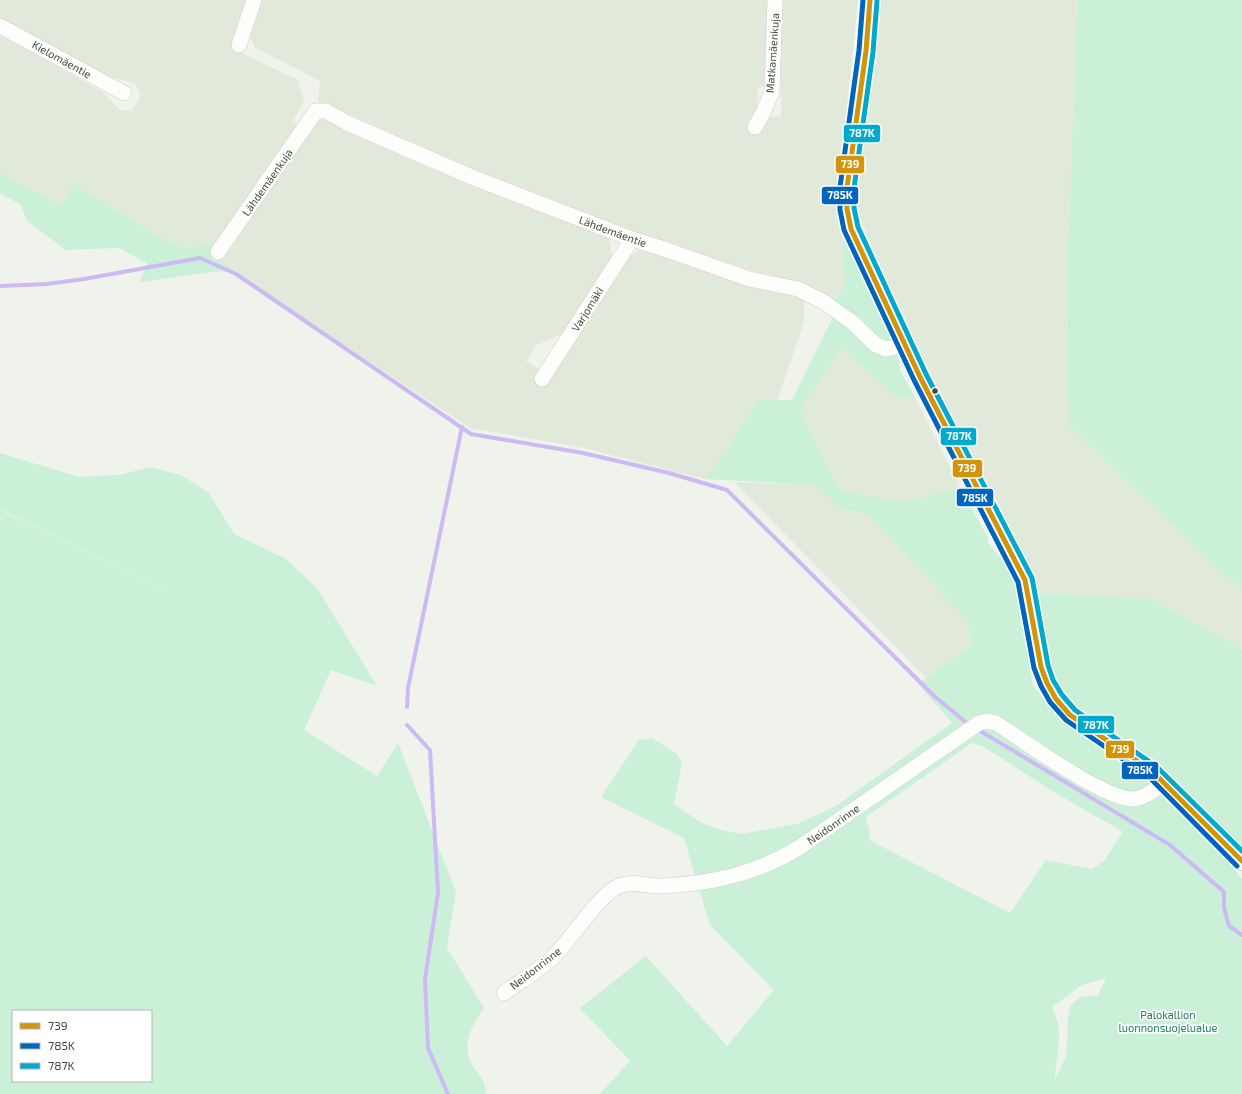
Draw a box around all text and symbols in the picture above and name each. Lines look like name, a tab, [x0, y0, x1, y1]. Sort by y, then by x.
street label: Matkamäenkuja	[763, 13, 782, 94]
street label: Kielomäentie	[30, 37, 94, 81]
line badge: 787K	[843, 124, 881, 143]
text: 787K	[849, 126, 875, 139]
street label: Lähdemäenkuja	[239, 146, 296, 219]
line badge: 739	[835, 155, 865, 174]
text: 739	[841, 157, 859, 170]
line badge: 785K	[821, 186, 859, 205]
text: 785K	[827, 188, 853, 201]
street label: Lähdemäentie	[577, 213, 649, 249]
street label: Varjomäki	[568, 284, 607, 334]
unlabelled marker	[930, 386, 940, 396]
line badge: 787K	[940, 427, 977, 446]
text: 787K	[946, 429, 972, 442]
line badge: 739	[952, 459, 983, 478]
text: 739	[958, 461, 976, 474]
line badge: 785K	[956, 488, 994, 507]
text: 785K	[962, 491, 988, 504]
line badge: 787K	[1077, 715, 1115, 734]
text: 787K	[1083, 718, 1109, 731]
line badge: 739	[1105, 740, 1135, 759]
text: 739	[1111, 742, 1129, 755]
line badge: 785K	[1121, 761, 1159, 780]
text: 785K	[1127, 763, 1153, 776]
street label: Neidonrinne	[804, 801, 862, 847]
street label: Neidonrinne	[507, 944, 563, 992]
park label: Palokallion luonnonsuojelualue	[1119, 1008, 1218, 1035]
legend	[12, 1010, 152, 1082]
text: 739	[48, 1018, 68, 1032]
text: 785K	[48, 1038, 75, 1052]
text: 787K	[48, 1058, 75, 1072]

